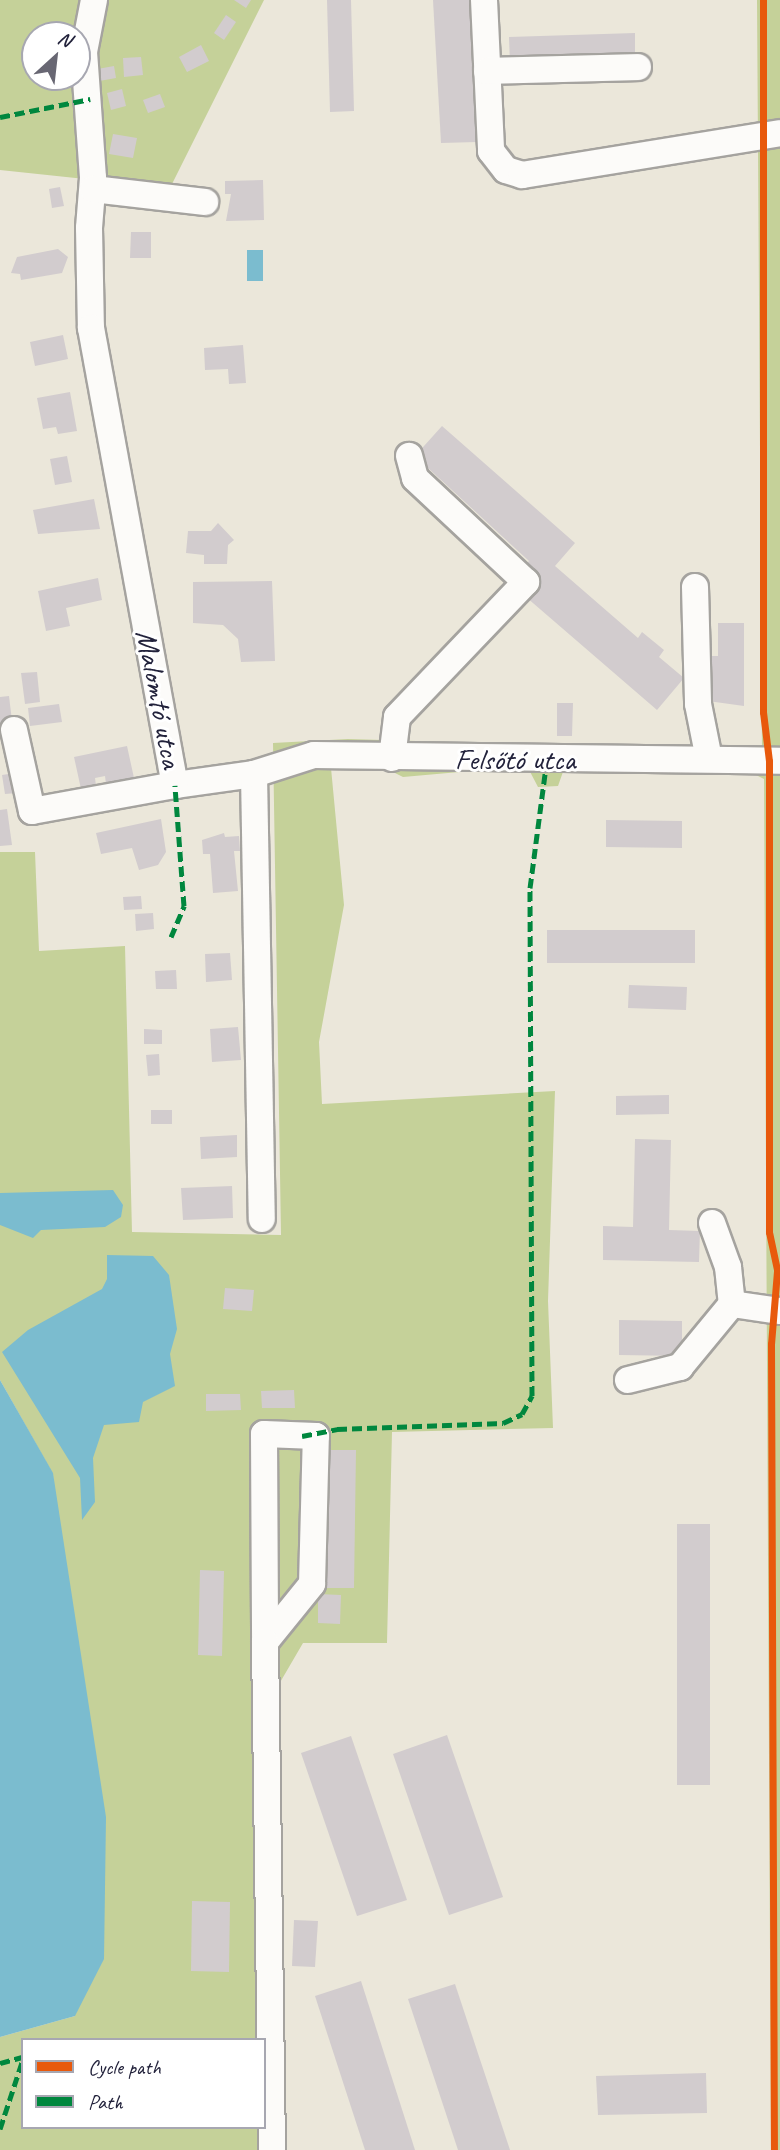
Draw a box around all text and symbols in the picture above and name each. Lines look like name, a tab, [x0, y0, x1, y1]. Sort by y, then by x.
north arrow	[21, 21, 91, 91]
text: N	[54, 26, 75, 52]
street label: Malomtó utca	[128, 627, 190, 771]
street label: Felsőtó utca	[455, 741, 575, 777]
legend	[21, 2038, 266, 2129]
text: Cycle path	[88, 2054, 161, 2080]
text: Path	[88, 2089, 123, 2115]

